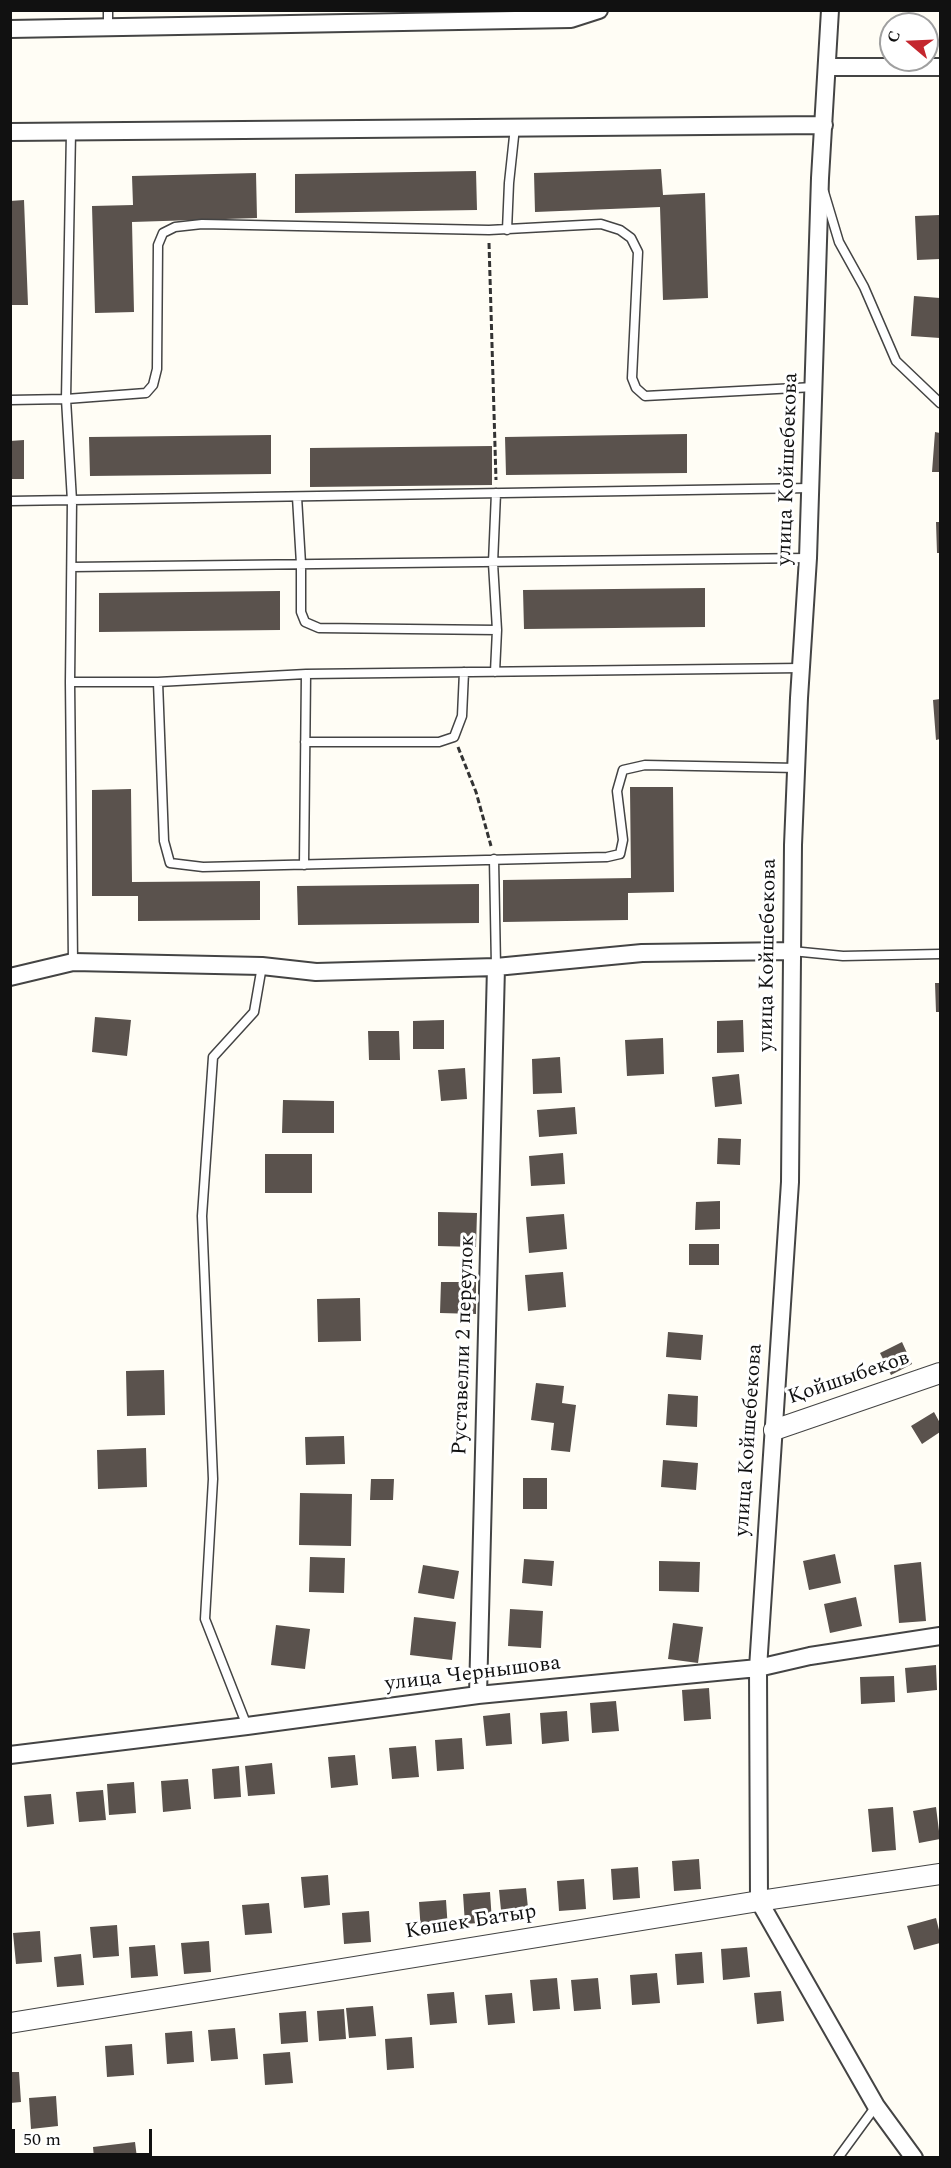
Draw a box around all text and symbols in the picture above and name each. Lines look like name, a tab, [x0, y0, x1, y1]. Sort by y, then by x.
north arrow	[879, 12, 939, 72]
text: С	[881, 28, 907, 46]
street label: улица Койшебекова	[773, 372, 805, 566]
street label: улица Койшебекова	[755, 858, 783, 1052]
street label: Руставелли 2 переулок	[449, 1234, 481, 1456]
street label: улица Койшебекова	[731, 1343, 769, 1537]
street label: Қойшыбеков	[785, 1347, 913, 1411]
street label: улица Чернышова	[384, 1652, 562, 1698]
street label: Көшек Батыр	[404, 1900, 538, 1946]
scale bar	[15, 2117, 154, 2155]
text: 50 m	[23, 2126, 61, 2153]

